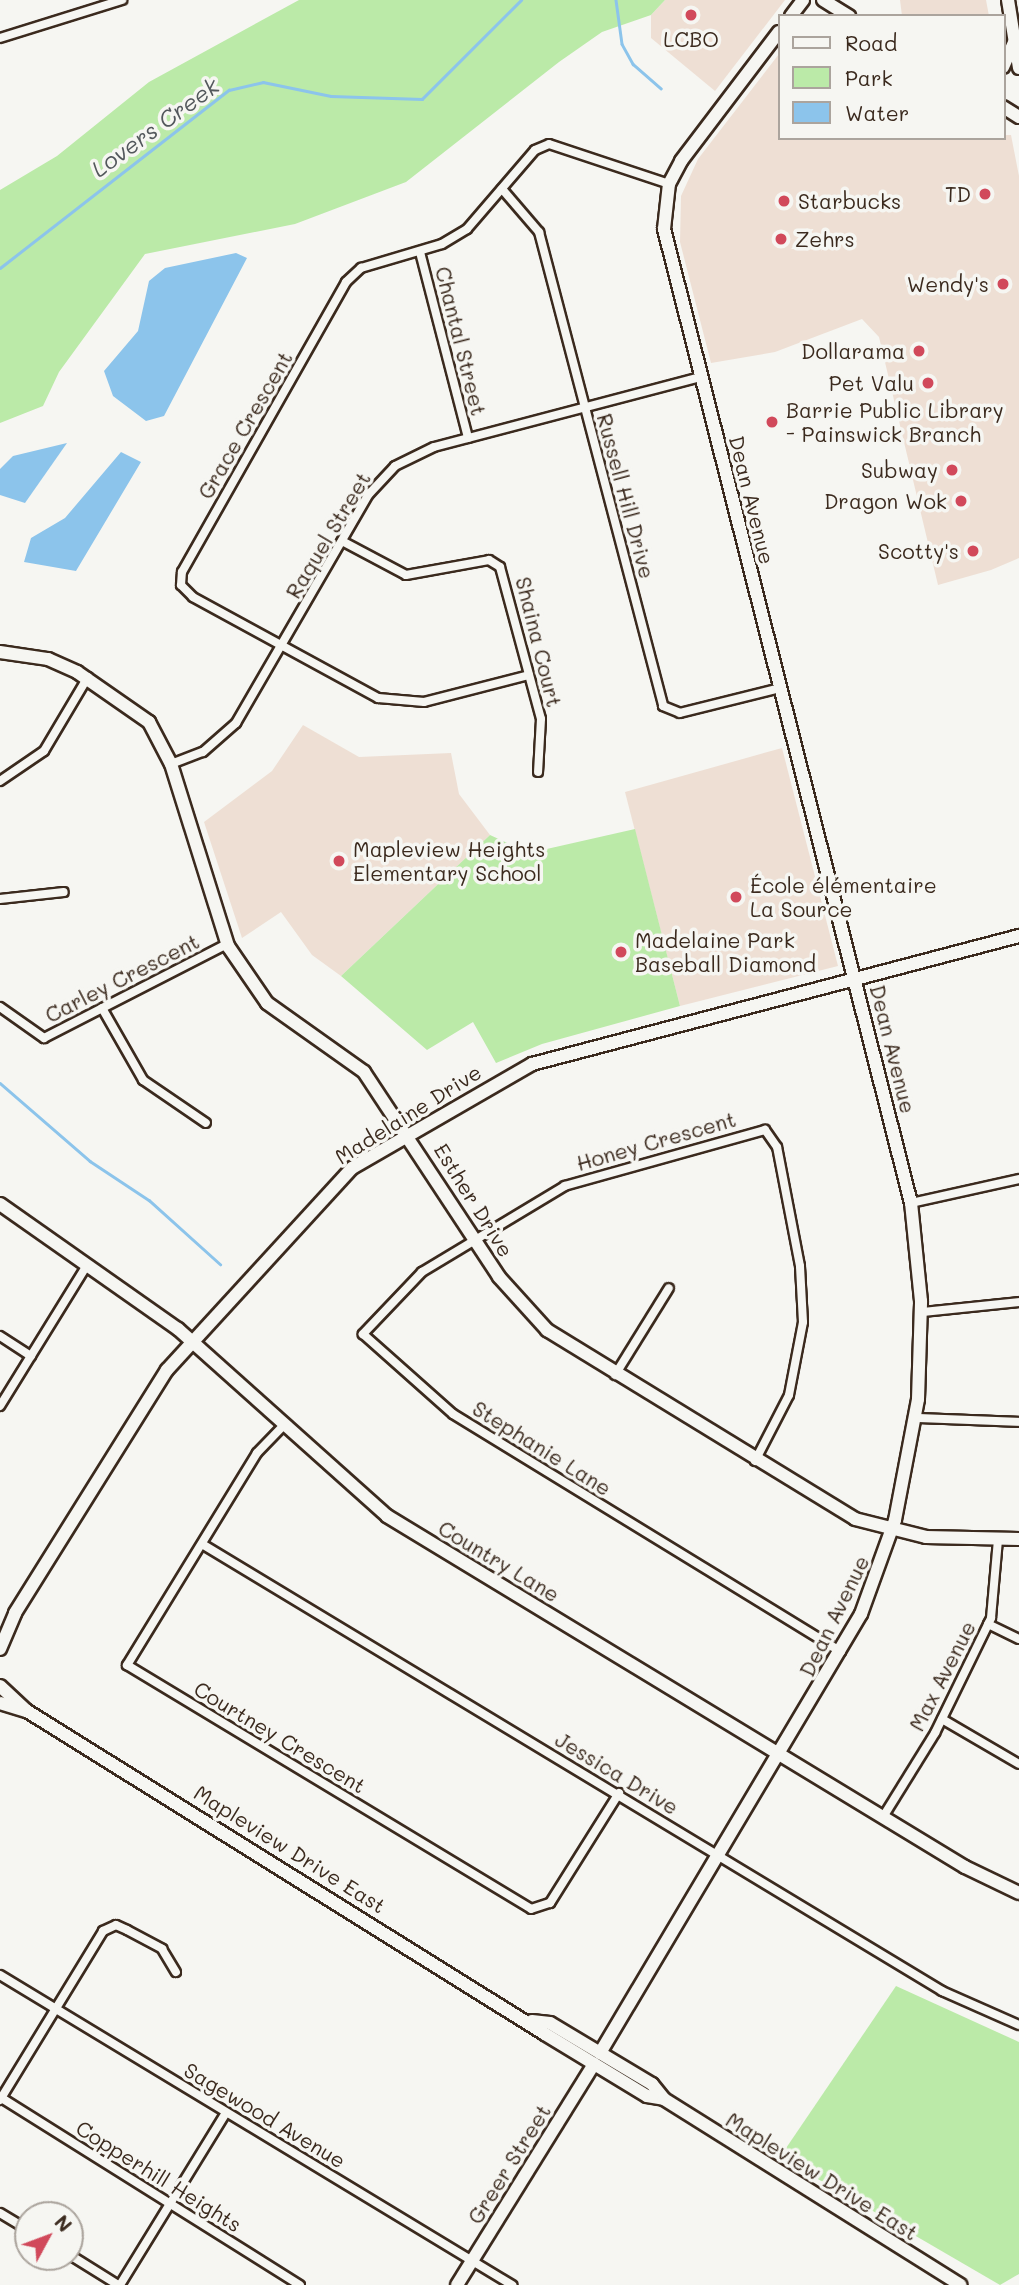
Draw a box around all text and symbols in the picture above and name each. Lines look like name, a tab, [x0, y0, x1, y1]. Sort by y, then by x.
marker: LCBO	[683, 7, 699, 23]
legend	[778, 14, 1005, 140]
place label: LCBO	[663, 26, 719, 52]
text: Road	[845, 29, 897, 56]
text: Park	[845, 64, 893, 91]
water label: Lovers Creek	[86, 71, 224, 183]
text: Water	[845, 99, 909, 126]
place label: TD	[945, 181, 971, 207]
marker: TD	[977, 186, 993, 202]
place label: Starbucks	[798, 188, 901, 214]
marker: Starbucks	[776, 193, 792, 209]
place label: Zehrs	[795, 226, 855, 252]
marker: Zehrs	[773, 231, 789, 247]
street label: Chantal Street	[430, 264, 492, 418]
place label: Wendy's	[907, 271, 989, 297]
marker: Wendy's	[995, 276, 1011, 292]
place label: Dollarama	[801, 338, 905, 364]
marker: Dollarama	[911, 343, 927, 359]
street label: Grace Crescent	[193, 347, 297, 503]
place label: Pet Valu	[829, 370, 914, 396]
marker: Pet Valu	[920, 375, 936, 391]
place label: Barrie Public Library - Painswick Branch	[786, 397, 1004, 447]
street label: Russell Hill Drive	[592, 411, 660, 581]
marker: Barrie Public Library - Painswick Branch	[764, 414, 780, 430]
street label: Dean Avenue	[724, 433, 780, 567]
place label: Subway	[861, 457, 938, 483]
marker: Subway	[944, 462, 960, 478]
street label: Raquel Street	[280, 467, 376, 603]
place label: Dragon Wok	[824, 488, 947, 514]
marker: Dragon Wok	[953, 493, 969, 509]
place label: Scotty's	[878, 538, 959, 564]
marker: Scotty's	[965, 543, 981, 559]
street label: Shaina Court	[511, 574, 567, 710]
place label: Mapleview Heights Elementary School	[353, 836, 545, 886]
marker: Mapleview Heights Elementary School	[331, 853, 347, 869]
place label: École élémentaire La Source	[750, 872, 937, 922]
marker: École élémentaire La Source	[728, 889, 744, 905]
place label: Madelaine Park Baseball Diamond	[635, 927, 816, 977]
street label: Carley Crescent	[41, 928, 203, 1028]
marker: Madelaine Park Baseball Diamond	[613, 944, 629, 960]
street label: Dean Avenue	[865, 982, 921, 1116]
street label: Madelaine Drive	[330, 1059, 486, 1169]
street label: Honey Crescent	[573, 1106, 739, 1176]
street label: Esther Drive	[429, 1139, 519, 1261]
street label: Stephanie Lane	[468, 1395, 616, 1501]
street label: Country Lane	[434, 1515, 564, 1607]
street label: Dean Avenue	[794, 1551, 874, 1681]
street label: Max Avenue	[904, 1617, 980, 1735]
street label: Courtney Crescent	[190, 1676, 370, 1798]
street label: Jessica Drive	[551, 1726, 683, 1820]
street label: Mapleview Drive East	[189, 1780, 391, 1918]
street label: Sagewood Avenue	[180, 2057, 350, 2173]
street label: Greer Street	[462, 2100, 556, 2228]
street label: Mapleview Drive East	[721, 2107, 923, 2245]
street label: Copperhill Heights	[72, 2115, 246, 2237]
north arrow	[14, 2201, 84, 2271]
text: N	[50, 2210, 78, 2237]

